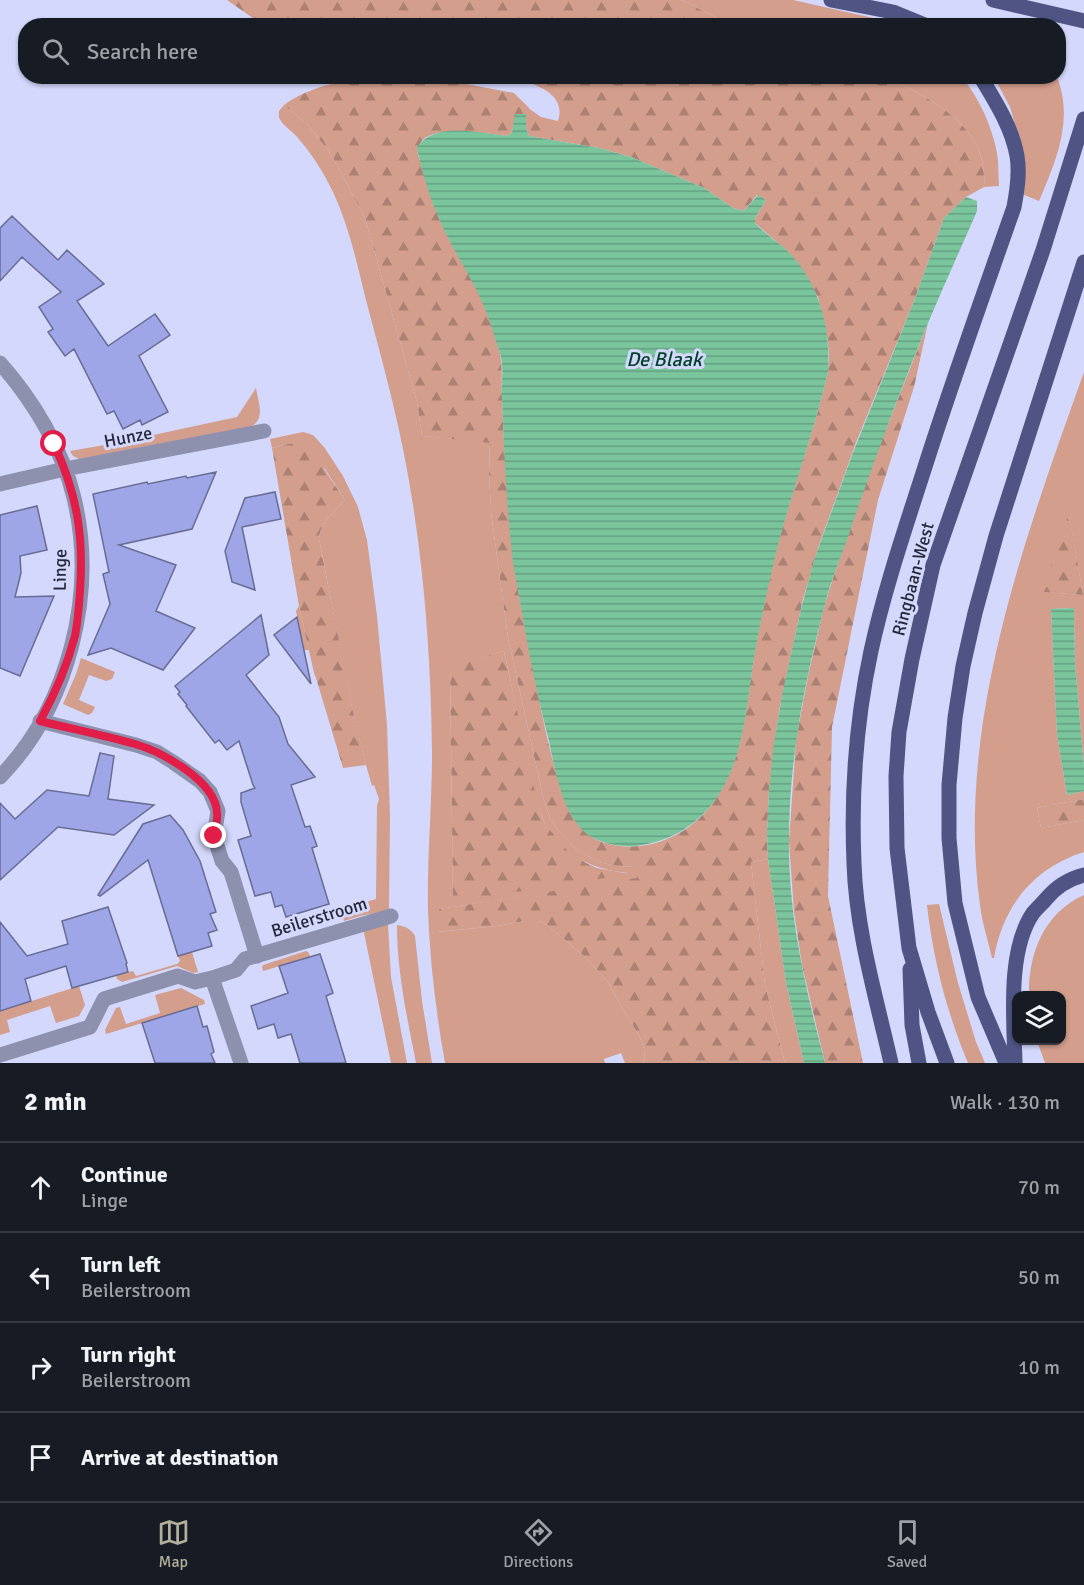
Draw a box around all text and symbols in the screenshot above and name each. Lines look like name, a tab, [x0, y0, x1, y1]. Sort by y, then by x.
search box	[18, 18, 1066, 84]
icon: search	[39, 35, 72, 68]
text: Search here	[87, 38, 198, 65]
water label: De Blaak	[626, 347, 704, 372]
street label: Hunze	[102, 422, 154, 452]
route start	[40, 430, 66, 456]
street label: Ringbaan-West	[887, 520, 939, 638]
street label: Linge	[49, 549, 71, 591]
route end	[200, 822, 226, 848]
street label: Beilerstroom	[268, 892, 370, 942]
map controls	[1012, 991, 1066, 1045]
button: layers	[1012, 991, 1066, 1045]
text: 2 min	[24, 1086, 87, 1118]
text: Walk · 130 m	[950, 1090, 1060, 1115]
text: Continue	[81, 1161, 168, 1188]
icon: ahead	[24, 1171, 57, 1204]
text: 70 m	[1018, 1175, 1060, 1200]
text: Linge	[81, 1188, 128, 1213]
text: Turn left	[81, 1251, 161, 1278]
icon: left	[24, 1261, 57, 1294]
text: 50 m	[1018, 1265, 1060, 1290]
text: Beilerstroom	[81, 1278, 191, 1303]
text: Turn right	[81, 1341, 176, 1368]
icon: right	[24, 1351, 57, 1384]
text: 10 m	[1018, 1355, 1060, 1380]
text: Beilerstroom	[81, 1368, 191, 1393]
icon: arrive	[24, 1441, 57, 1474]
text: Arrive at destination	[81, 1444, 278, 1471]
tab: Map	[157, 1516, 190, 1572]
tab: Directions	[503, 1516, 573, 1572]
tab: Saved	[887, 1516, 927, 1572]

